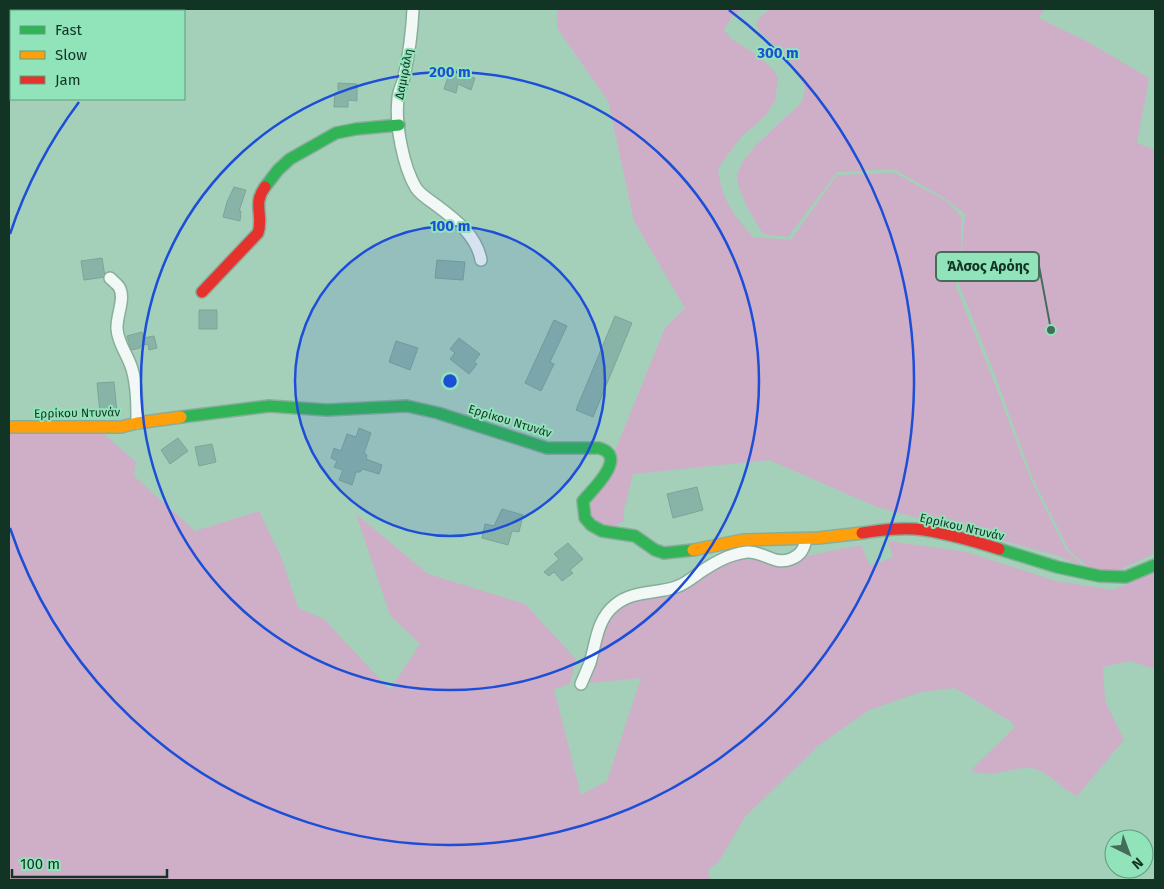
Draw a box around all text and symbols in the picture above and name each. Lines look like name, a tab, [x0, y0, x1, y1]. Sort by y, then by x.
legend	[10, 10, 185, 100]
text: Fast	[55, 21, 82, 39]
text: 300 m	[756, 44, 799, 62]
text: Slow	[55, 46, 87, 64]
street label: Δαμιράλη	[392, 47, 416, 101]
text: 200 m	[429, 63, 471, 81]
text: Jam	[55, 71, 81, 89]
text: 100 m	[430, 217, 470, 235]
callout: Άλσος Αρόης	[936, 252, 1039, 281]
text: Άλσος Αρόης	[947, 258, 1030, 275]
centre of rings	[441, 372, 459, 390]
street label: Ερρίκου Ντυνάν	[467, 402, 553, 440]
street label: Ερρίκου Ντυνάν	[34, 405, 120, 421]
street label: Ερρίκου Ντυνάν	[918, 510, 1006, 544]
north arrow	[1104, 829, 1154, 879]
scale bar	[12, 846, 168, 878]
text: N	[1128, 854, 1147, 873]
text: 100 m	[20, 855, 60, 873]

